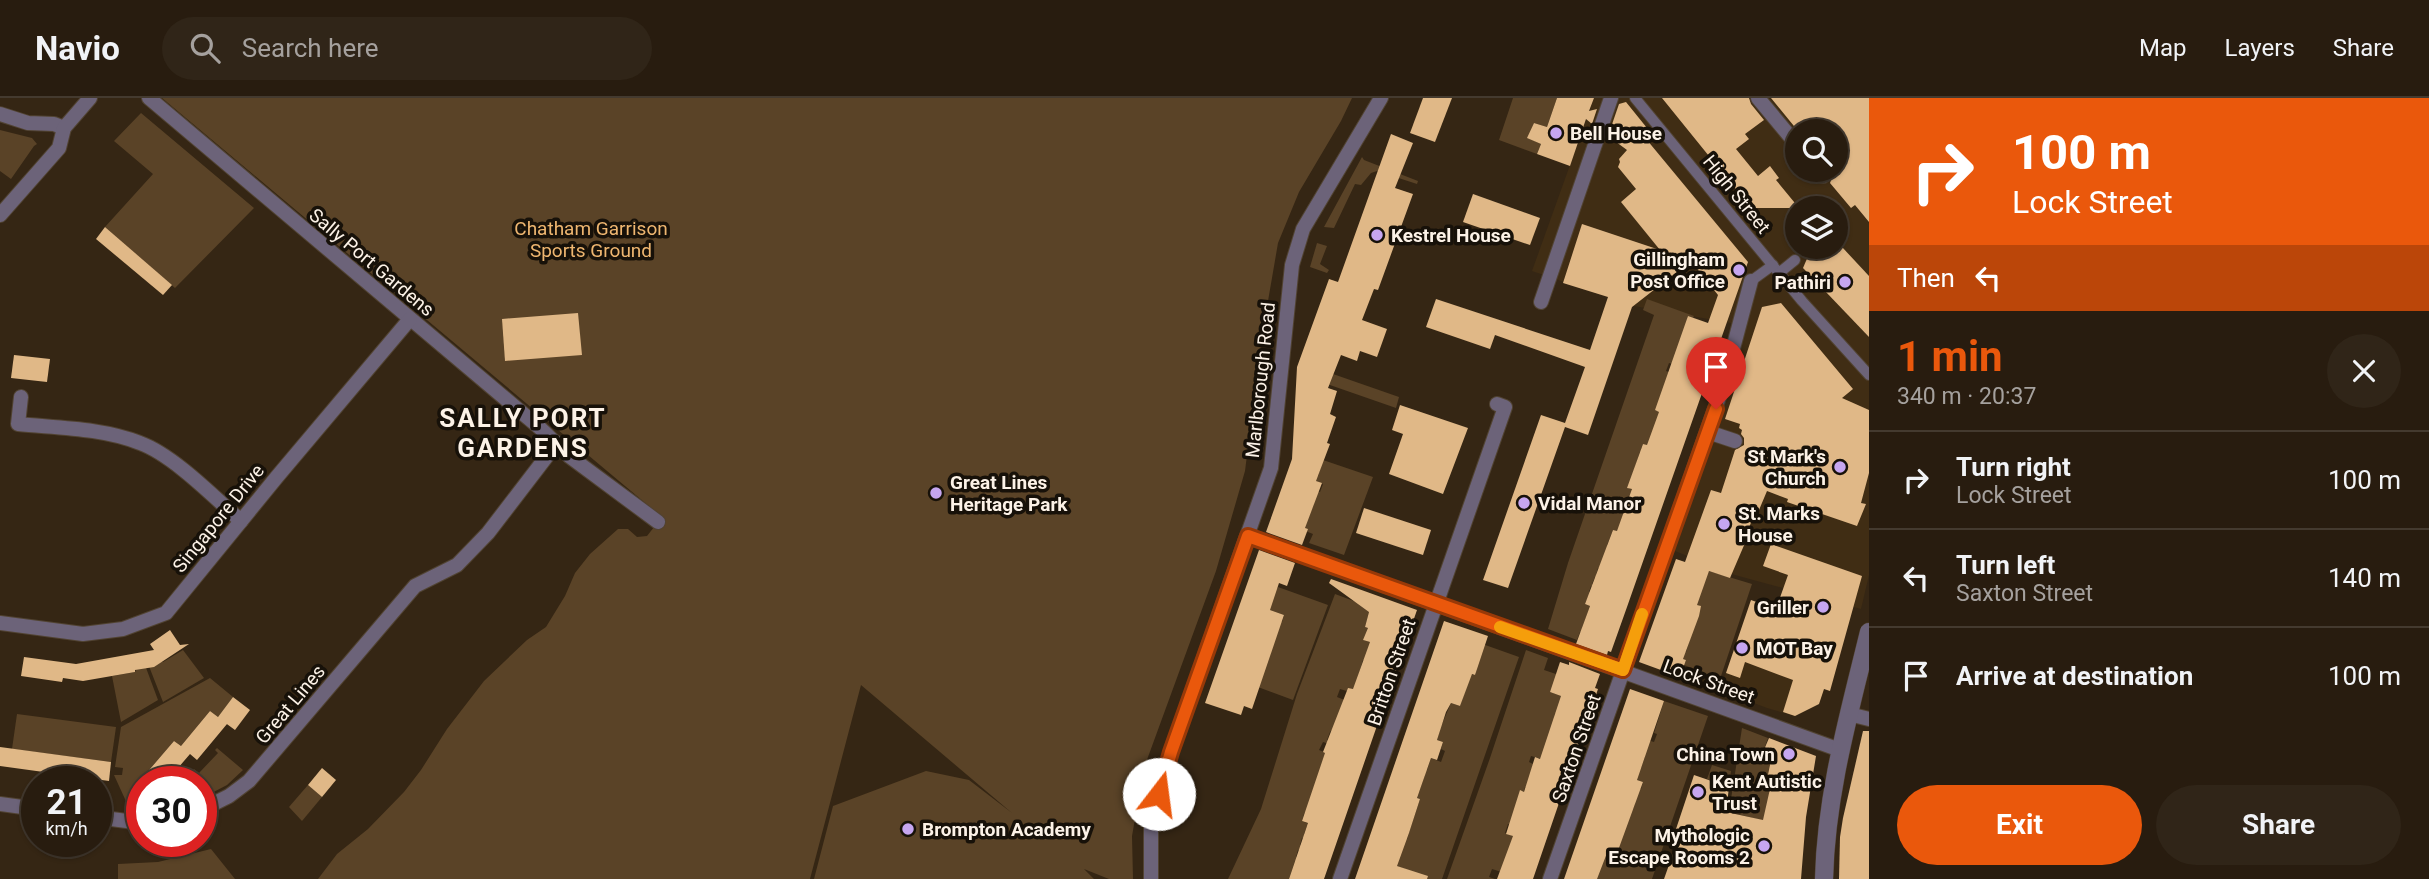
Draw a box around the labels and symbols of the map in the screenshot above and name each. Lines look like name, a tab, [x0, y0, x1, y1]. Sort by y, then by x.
place label: Bell House	[1570, 122, 1662, 145]
marker: Bell House	[1548, 125, 1564, 141]
street label: High Street	[1698, 150, 1775, 238]
street label: Sally Port Gardens	[305, 204, 439, 321]
park label: Chatham Garrison Sports Ground	[514, 217, 668, 262]
place label: Kestrel House	[1391, 224, 1511, 247]
marker: Kestrel House	[1369, 227, 1385, 243]
place label: Gillingham Post Office	[1630, 248, 1725, 293]
marker: Gillingham Post Office	[1731, 262, 1747, 278]
place label: Pathiri	[1775, 271, 1831, 294]
marker: Pathiri	[1837, 274, 1853, 290]
street label: Marlborough Road	[1241, 301, 1280, 459]
pin	[1686, 337, 1746, 409]
district label: SALLY PORT GARDENS	[439, 403, 607, 463]
place label: St Mark's Church	[1747, 445, 1826, 490]
marker: St Mark's Church	[1832, 459, 1848, 475]
street label: Singapore Drive	[168, 460, 269, 577]
place label: Great Lines Heritage Park	[950, 471, 1068, 516]
marker: Great Lines Heritage Park	[928, 485, 944, 501]
place label: Vidal Manor	[1538, 492, 1641, 515]
marker: Vidal Manor	[1516, 495, 1532, 511]
place label: St. Marks House	[1738, 502, 1820, 547]
marker: St. Marks House	[1716, 516, 1732, 532]
place label: Griller	[1757, 596, 1809, 619]
marker: Griller	[1815, 599, 1831, 615]
street label: Britton Street	[1362, 616, 1420, 729]
place label: MOT Bay	[1756, 637, 1833, 660]
marker: MOT Bay	[1734, 640, 1750, 656]
street label: Lock Street	[1660, 654, 1758, 709]
street label: Great Lines	[251, 660, 330, 748]
street label: Saxton Street	[1547, 691, 1606, 805]
place label: China Town	[1676, 743, 1775, 766]
marker: China Town	[1781, 746, 1797, 762]
position arrow	[1122, 757, 1196, 831]
speed limit sign: 30	[126, 766, 217, 857]
place label: Kent Autistic Trust	[1712, 770, 1822, 815]
marker: Kent Autistic Trust	[1690, 784, 1706, 800]
place label: Brompton Academy	[922, 818, 1091, 841]
marker: Brompton Academy	[900, 821, 916, 837]
place label: Mythologic Escape Rooms 2	[1608, 824, 1750, 869]
marker: Mythologic Escape Rooms 2	[1756, 838, 1772, 854]

